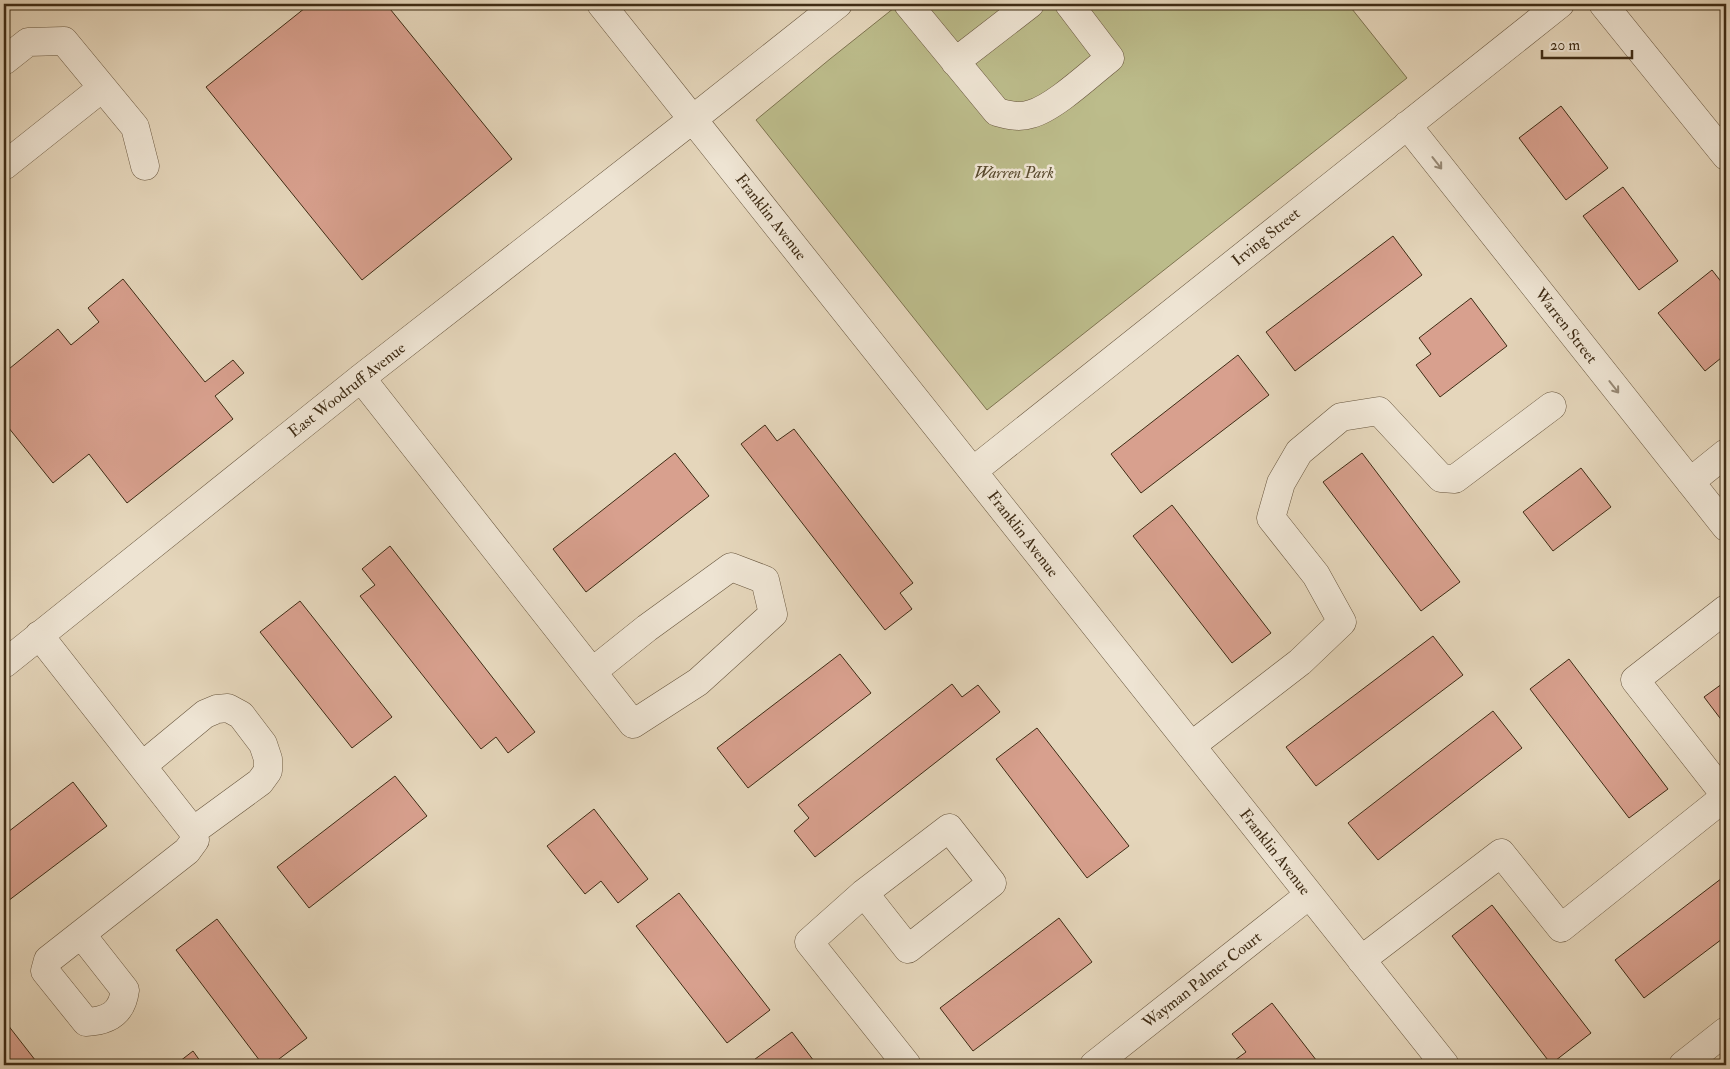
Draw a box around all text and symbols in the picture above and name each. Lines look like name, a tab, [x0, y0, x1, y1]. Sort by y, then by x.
scale bar	[1542, 28, 1632, 60]
text: 20 m	[1550, 36, 1580, 55]
one-way arrow	[1432, 157, 1443, 170]
park label: Warren Park	[974, 163, 1054, 183]
street label: Franklin Avenue	[731, 170, 811, 265]
street label: Irving Street	[1228, 203, 1304, 271]
street label: Warren Street	[1530, 284, 1602, 368]
street label: East Woodruff Avenue	[284, 338, 410, 442]
one-way arrow	[1609, 380, 1620, 393]
street label: Franklin Avenue	[983, 487, 1063, 582]
street label: Franklin Avenue	[1235, 805, 1315, 900]
street label: Wayman Palmer Court	[1138, 927, 1266, 1033]

